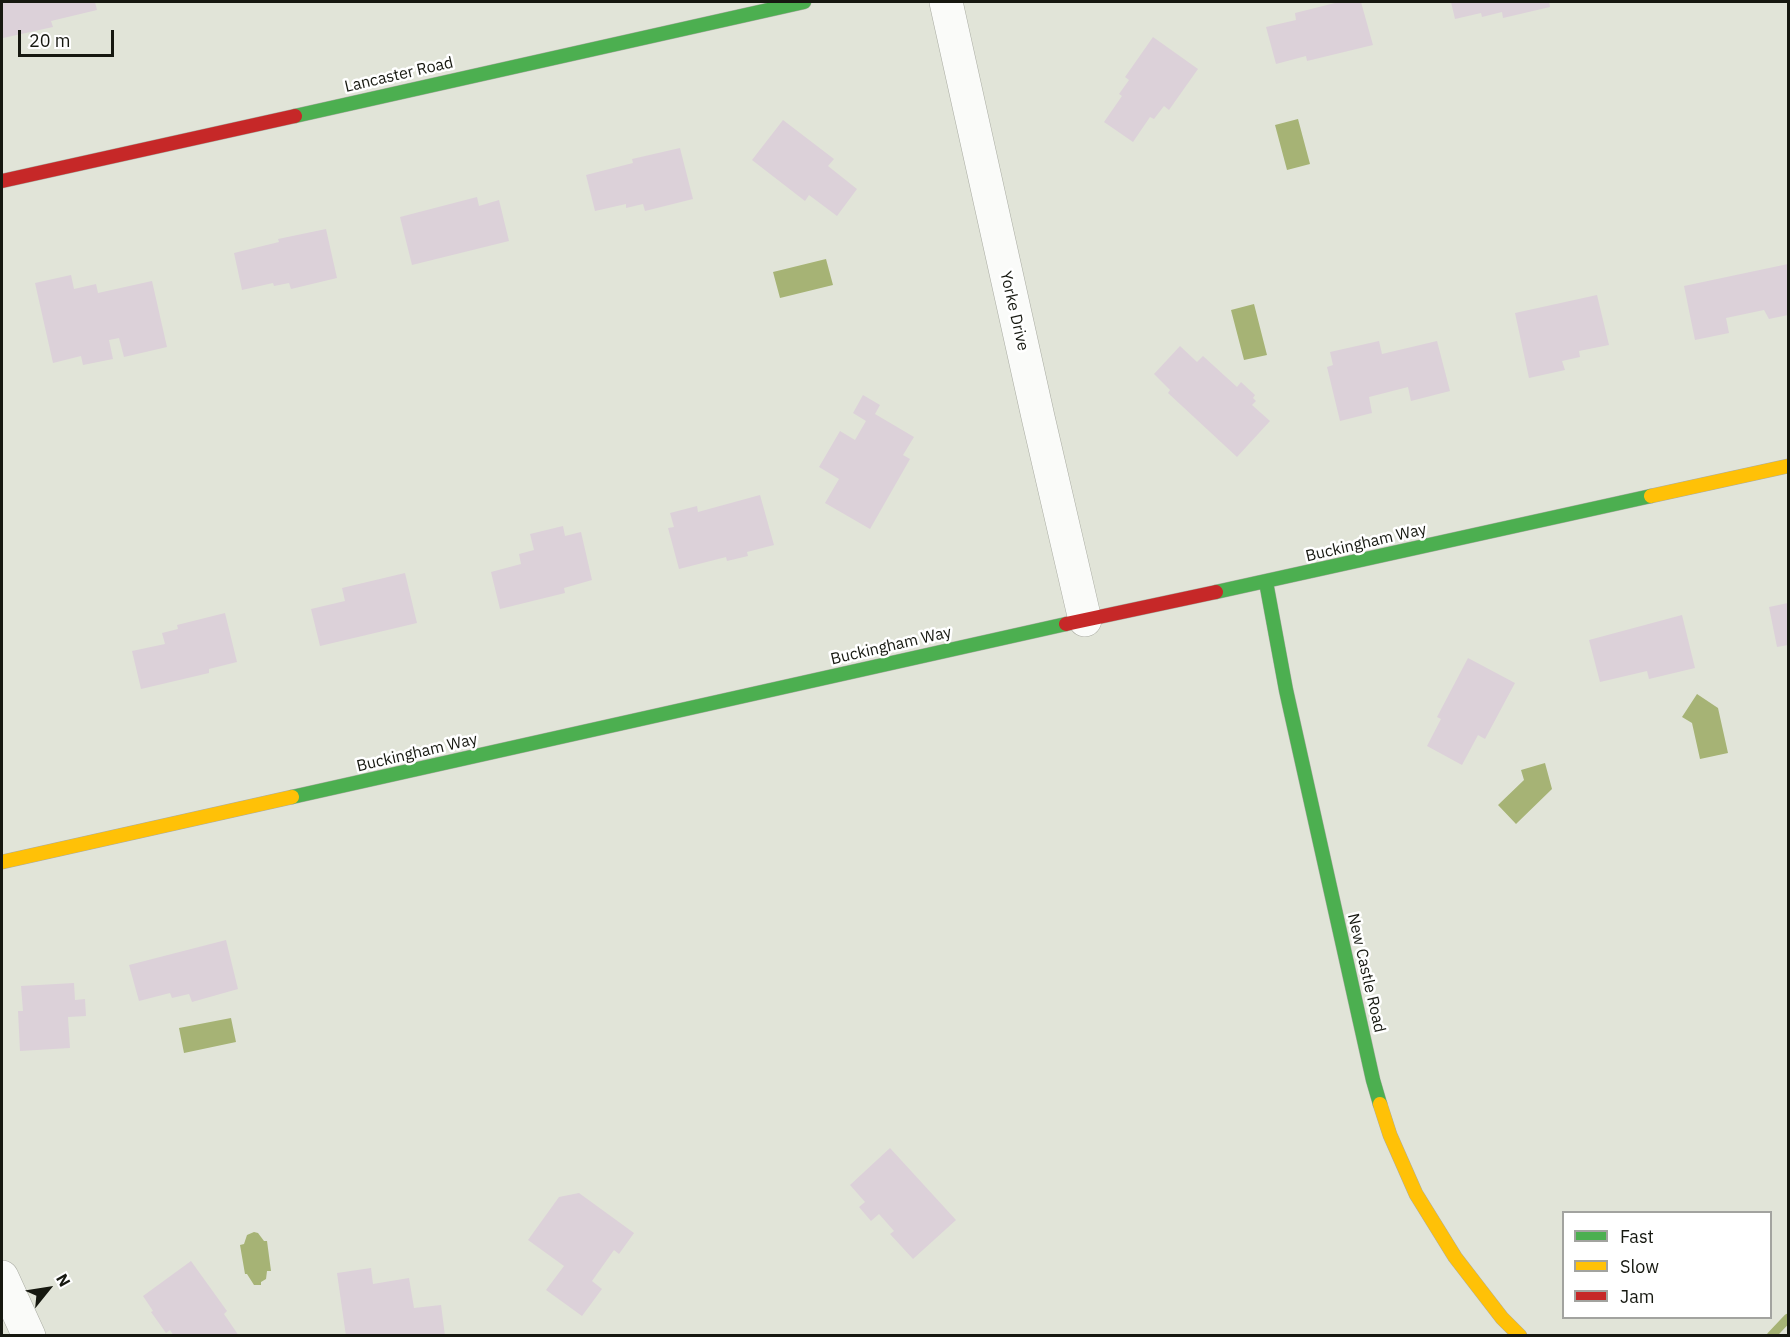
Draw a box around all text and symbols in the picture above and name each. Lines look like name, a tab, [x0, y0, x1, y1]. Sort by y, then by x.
scale bar	[21, 18, 117, 56]
text: 20 m	[29, 29, 71, 52]
street label: Lancaster Road	[343, 53, 455, 97]
street label: Yorke Drive	[995, 269, 1033, 353]
street label: Buckingham Way	[1304, 520, 1428, 566]
street label: Buckingham Way	[829, 623, 953, 669]
street label: Buckingham Way	[355, 730, 479, 776]
street label: New Castle Road	[1343, 912, 1389, 1034]
legend	[1562, 1211, 1772, 1319]
text: Fast	[1620, 1225, 1654, 1248]
text: Slow	[1620, 1255, 1659, 1278]
north arrow	[18, 1259, 78, 1319]
text: N	[52, 1270, 75, 1290]
text: Jam	[1620, 1285, 1655, 1308]

